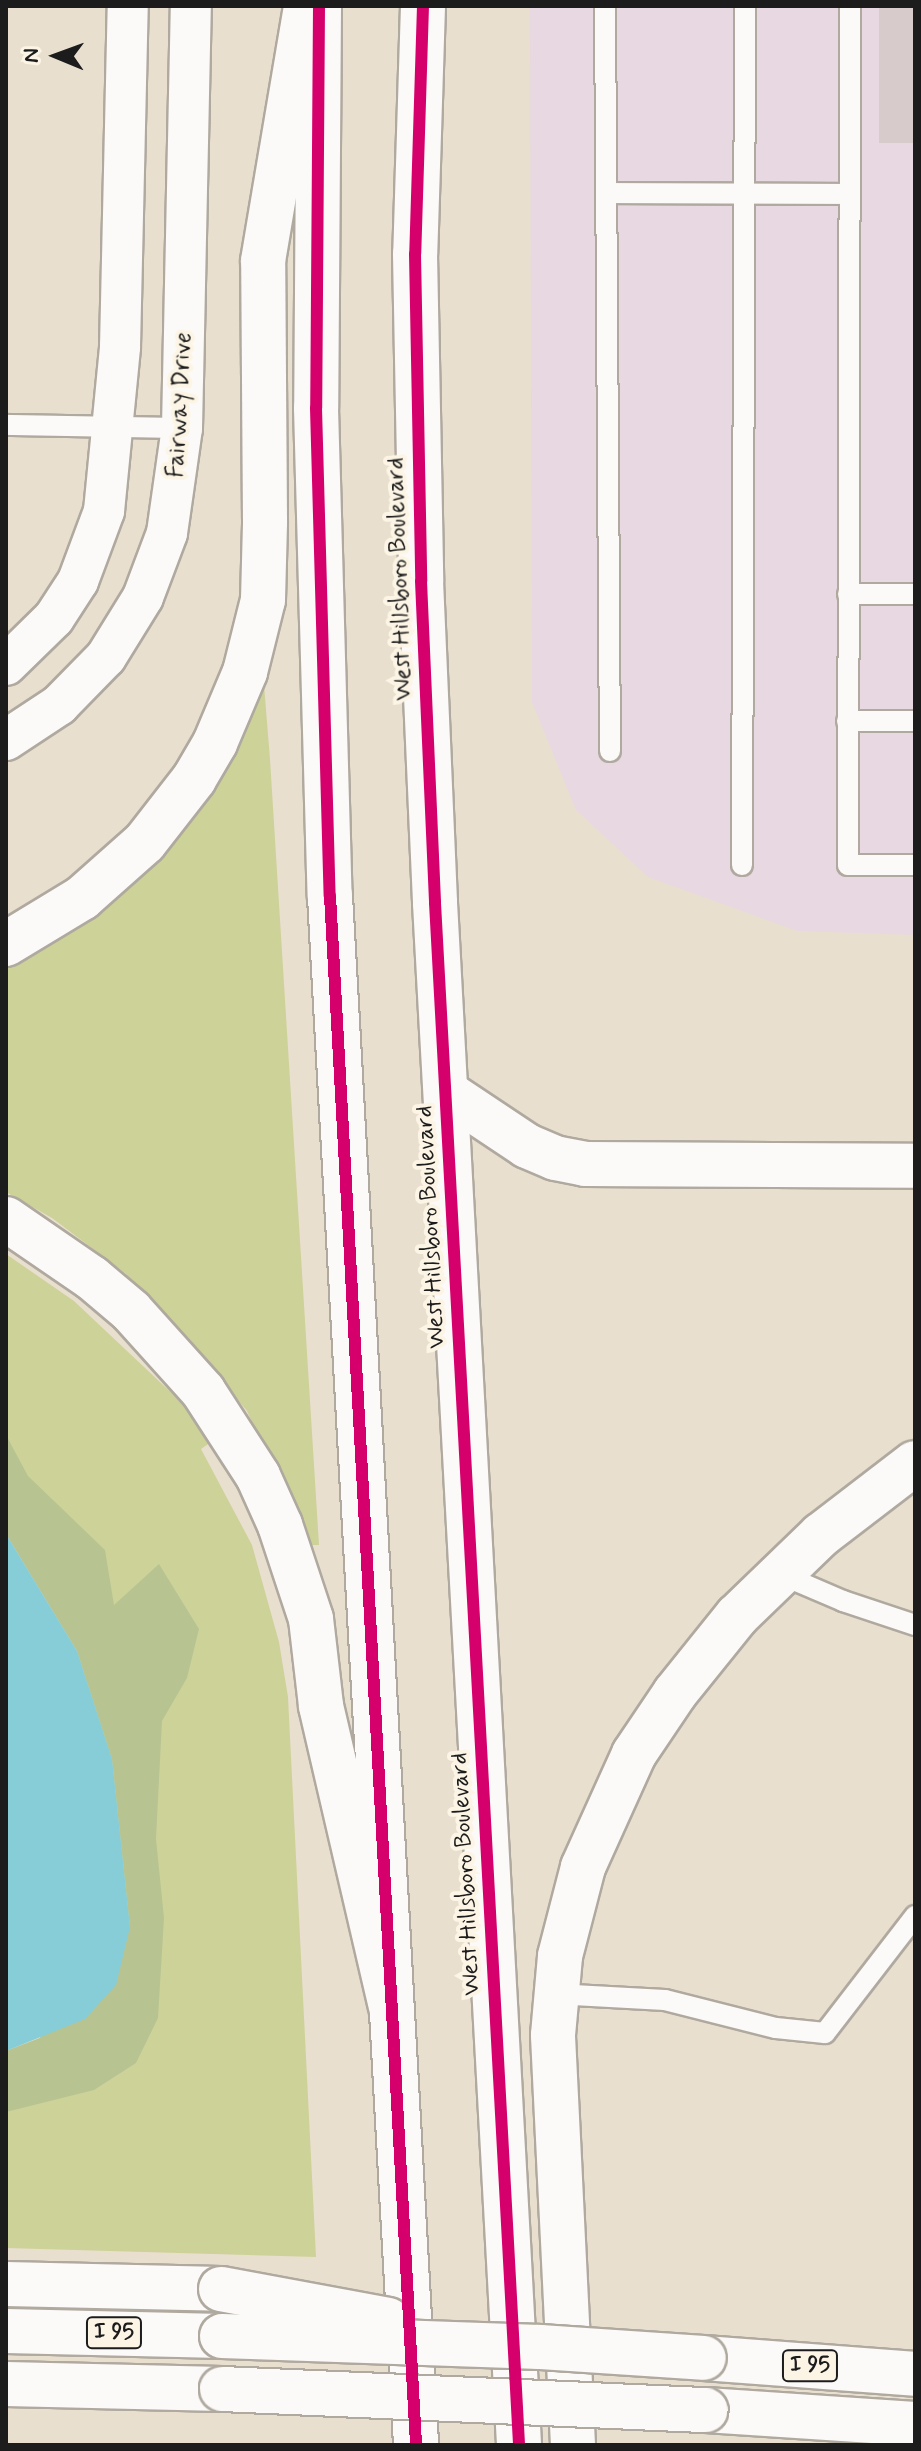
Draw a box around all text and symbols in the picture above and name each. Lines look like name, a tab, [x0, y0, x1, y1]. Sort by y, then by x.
north arrow	[16, 16, 96, 96]
text: N	[18, 48, 46, 63]
street label: Fairway Drive	[162, 332, 198, 478]
street label: West Hillsboro Boulevard	[381, 457, 419, 701]
street label: West Hillsboro Boulevard	[410, 1105, 452, 1349]
street label: West Hillsboro Boulevard	[445, 1752, 487, 1996]
road number: I 95	[84, 2315, 144, 2351]
road number: I 95	[780, 2348, 840, 2384]

